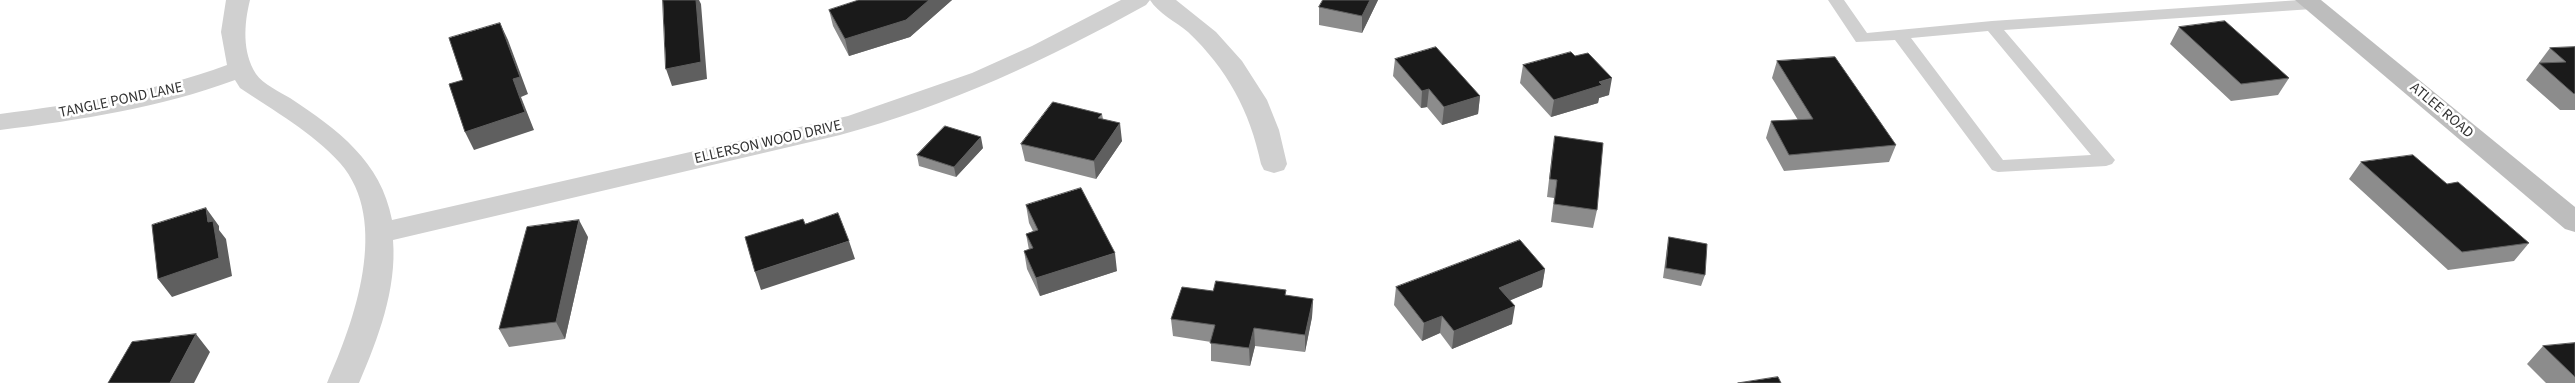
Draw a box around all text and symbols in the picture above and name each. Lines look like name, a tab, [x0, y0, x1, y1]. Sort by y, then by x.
street label: TANGLE POND LANE	[57, 79, 185, 123]
street label: ATLEE ROAD	[2406, 79, 2476, 143]
street label: ELLERSON WOOD DRIVE	[693, 117, 843, 169]

